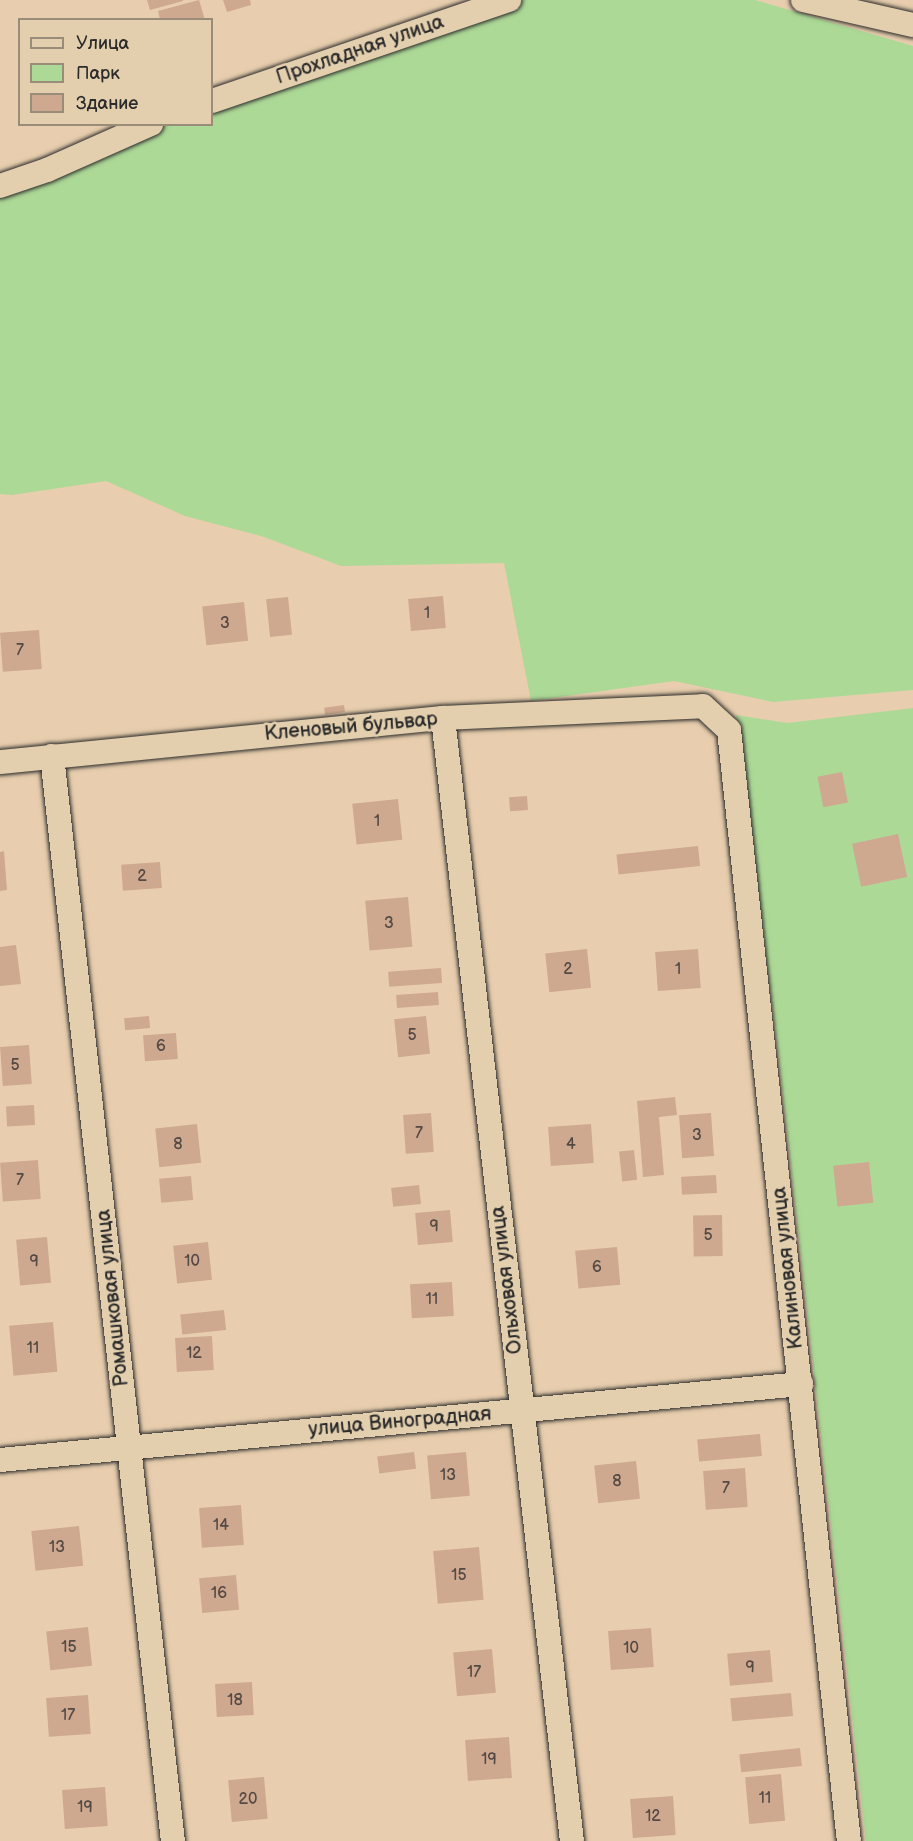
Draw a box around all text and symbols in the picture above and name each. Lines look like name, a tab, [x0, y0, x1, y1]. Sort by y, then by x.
street label: Прохладная улица	[273, 10, 447, 90]
legend	[18, 18, 213, 126]
text: Улица	[76, 33, 129, 54]
text: Парк	[76, 63, 120, 84]
text: Здание	[76, 93, 138, 114]
house number: 1	[424, 604, 430, 624]
house number: 3	[220, 614, 230, 634]
house number: 7	[16, 641, 24, 661]
street label: Кленовый бульвар	[263, 707, 439, 747]
house number: 1	[374, 812, 380, 832]
house number: 2	[137, 867, 147, 887]
house number: 3	[384, 914, 394, 934]
house number: 2	[563, 960, 573, 980]
house number: 1	[675, 960, 681, 980]
house number: 5	[407, 1026, 417, 1046]
house number: 6	[156, 1037, 166, 1057]
house number: 5	[10, 1056, 20, 1076]
house number: 7	[415, 1124, 423, 1144]
house number: 3	[692, 1126, 702, 1146]
house number: 8	[173, 1135, 183, 1155]
house number: 4	[566, 1135, 576, 1155]
house number: 7	[16, 1171, 24, 1191]
street label: Калиновая улица	[768, 1186, 808, 1350]
street label: Ольховая улица	[486, 1205, 528, 1355]
street label: Ромашковая улица	[92, 1208, 134, 1388]
house number: 9	[429, 1217, 439, 1237]
house number: 5	[703, 1226, 713, 1246]
house number: 9	[29, 1252, 39, 1272]
house number: 10	[184, 1252, 200, 1272]
house number: 6	[592, 1258, 602, 1278]
house number: 11	[426, 1290, 438, 1310]
house number: 11	[27, 1339, 39, 1359]
house number: 12	[186, 1344, 202, 1364]
street label: улица Виноградная	[307, 1402, 493, 1442]
house number: 13	[440, 1466, 456, 1486]
house number: 8	[612, 1472, 622, 1492]
house number: 7	[722, 1479, 730, 1499]
house number: 14	[213, 1516, 229, 1536]
house number: 13	[49, 1538, 65, 1558]
house number: 15	[451, 1566, 467, 1586]
house number: 16	[211, 1584, 227, 1604]
house number: 15	[61, 1638, 77, 1658]
house number: 10	[623, 1639, 639, 1659]
house number: 9	[745, 1658, 755, 1678]
house number: 17	[467, 1663, 481, 1683]
house number: 18	[227, 1691, 243, 1711]
house number: 17	[61, 1706, 75, 1726]
house number: 19	[481, 1750, 497, 1770]
house number: 11	[759, 1789, 771, 1809]
house number: 20	[239, 1790, 257, 1810]
house number: 19	[77, 1798, 93, 1818]
house number: 12	[645, 1807, 661, 1827]

